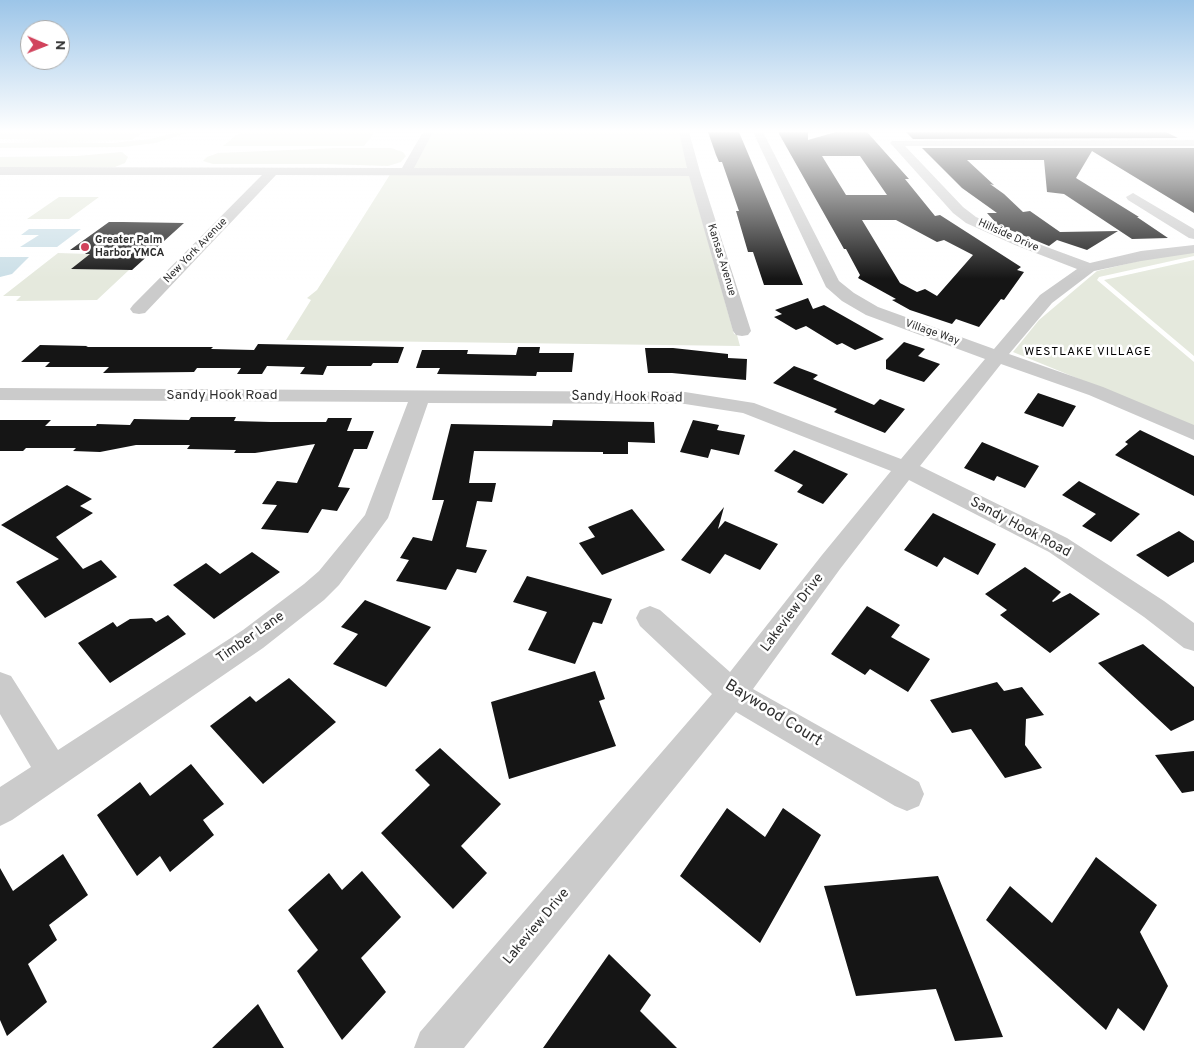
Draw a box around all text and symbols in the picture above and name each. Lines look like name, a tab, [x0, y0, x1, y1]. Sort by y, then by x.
north arrow	[20, 20, 70, 70]
text: N	[51, 40, 68, 50]
street label: New York Avenue	[162, 216, 230, 286]
street label: Hillside Drive	[976, 217, 1040, 255]
street label: Kansas Avenue	[704, 222, 738, 298]
place label: Greater Palm Harbor YMCA	[95, 234, 164, 260]
marker: Greater Palm Harbor YMCA	[79, 241, 91, 253]
street label: Village Way	[903, 318, 961, 348]
district label: WESTLAKE VILLAGE	[1022, 346, 1154, 360]
street label: Sandy Hook Road	[166, 388, 278, 404]
street label: Sandy Hook Road	[571, 389, 683, 407]
street label: Sandy Hook Road	[967, 494, 1073, 562]
street label: Lakeview Drive	[758, 570, 828, 656]
street label: Timber Lane	[214, 608, 288, 668]
street label: Baywood Court	[721, 676, 825, 752]
street label: Lakeview Drive	[500, 886, 574, 968]

